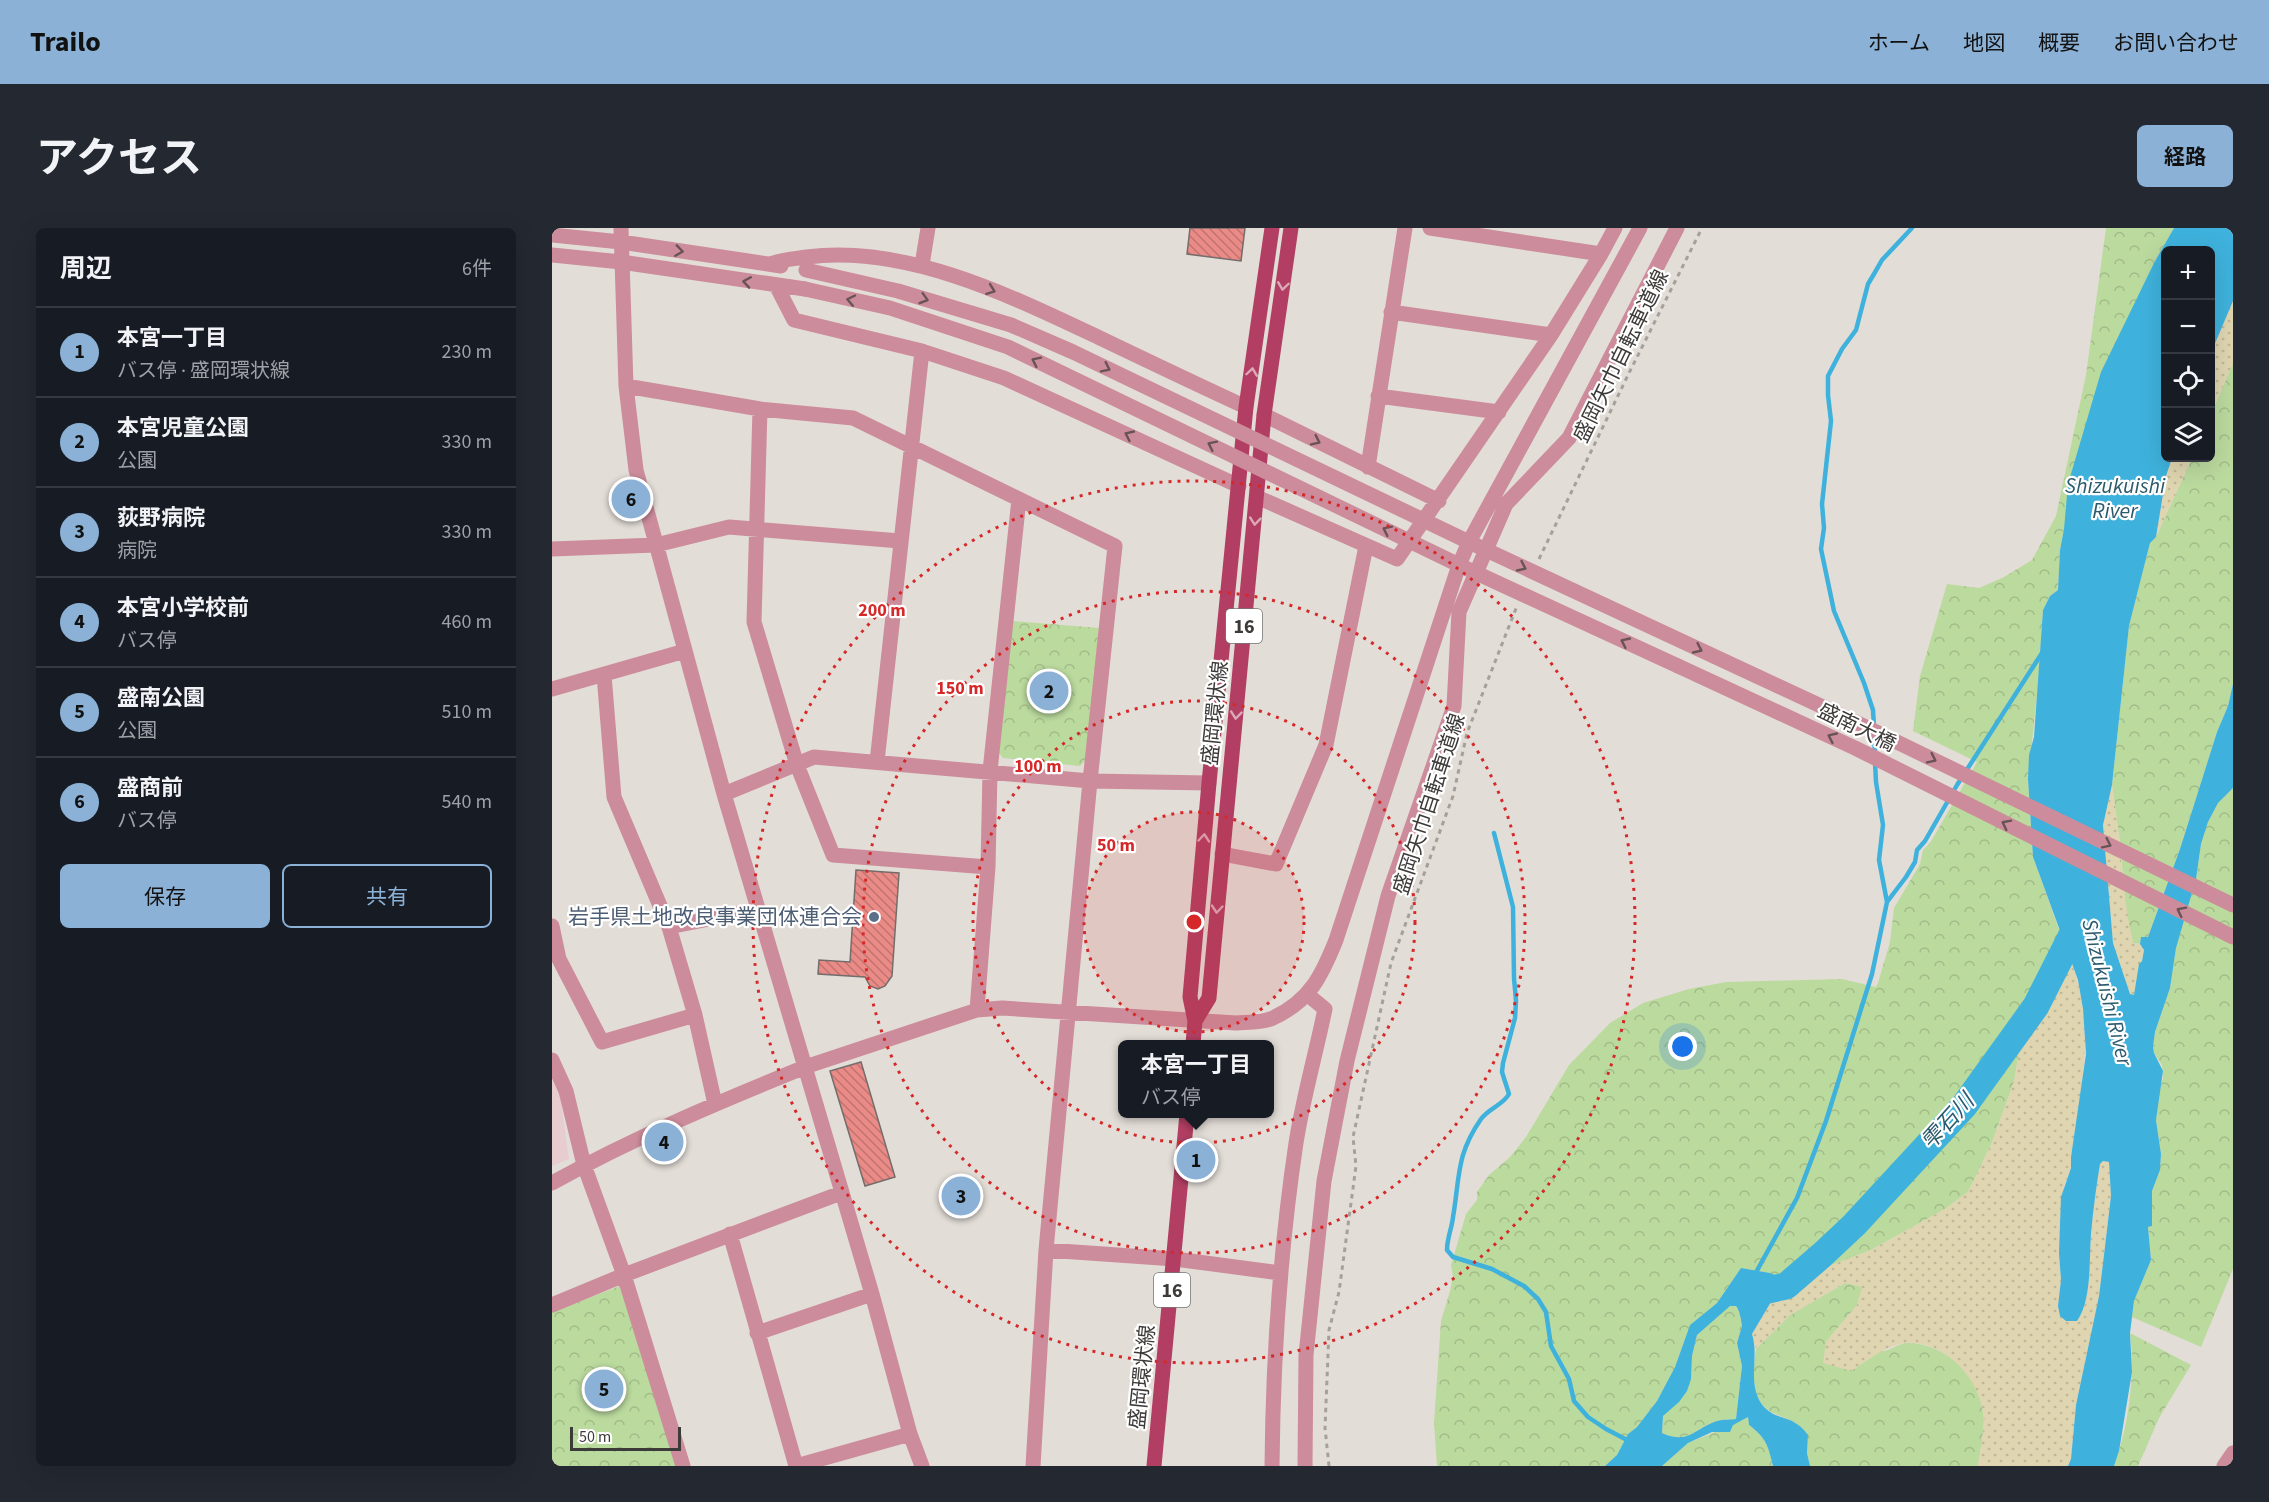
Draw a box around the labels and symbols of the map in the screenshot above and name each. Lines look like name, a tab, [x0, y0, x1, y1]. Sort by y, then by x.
one-way arrow	[675, 244, 684, 256]
street label: 盛岡矢巾自転車道線	[1566, 264, 1676, 448]
one-way arrow	[743, 276, 753, 289]
one-way arrow	[1277, 281, 1289, 291]
one-way arrow	[985, 283, 996, 296]
one-way arrow	[918, 292, 929, 304]
one-way arrow	[847, 294, 857, 307]
one-way arrow	[1032, 356, 1043, 368]
one-way arrow	[1100, 361, 1111, 373]
one-way arrow	[1245, 367, 1257, 377]
one-way arrow	[1124, 430, 1135, 442]
one-way arrow	[1310, 434, 1321, 446]
one-way arrow	[1207, 441, 1218, 453]
water label: Shizukuishi River	[2065, 470, 2166, 527]
pin: 6	[612, 476, 650, 522]
one-way arrow	[1249, 517, 1262, 526]
one-way arrow	[1383, 526, 1394, 538]
one-way arrow	[1515, 559, 1526, 571]
text: 200 m	[858, 598, 906, 623]
road number: 16	[1226, 609, 1262, 643]
one-way arrow	[1621, 637, 1632, 649]
one-way arrow	[1692, 642, 1703, 654]
street label: 盛岡環状線	[1195, 659, 1235, 767]
pin: 2	[1030, 668, 1068, 714]
text: 150 m	[936, 676, 984, 701]
street label: 盛南大橋	[1813, 695, 1901, 759]
street label: 盛岡矢巾自転車道線	[1386, 709, 1472, 899]
one-way arrow	[1230, 711, 1243, 720]
one-way arrow	[1827, 733, 1838, 745]
one-way arrow	[1925, 752, 1936, 764]
text: 100 m	[1014, 754, 1062, 779]
one-way arrow	[2002, 820, 2013, 831]
text: 50 m	[1097, 833, 1135, 858]
one-way arrow	[1198, 833, 1211, 842]
one-way arrow	[2101, 837, 2112, 849]
place label: 岩手県土地改良事業団体連合会	[568, 902, 862, 932]
one-way arrow	[1211, 905, 1224, 914]
one-way arrow	[2176, 907, 2187, 919]
marker: 岩手県土地改良事業団体連合会	[867, 910, 881, 924]
centre of rings	[1184, 912, 1204, 932]
water label: Shizukuishi River	[2073, 916, 2141, 1070]
your location	[1668, 1032, 1697, 1061]
water label: 雫石川	[1914, 1085, 1983, 1157]
pin: 4	[644, 1120, 684, 1164]
pin: 1	[1176, 1138, 1216, 1182]
pin: 3	[942, 1174, 980, 1218]
road number: 16	[1154, 1273, 1190, 1307]
street label: 盛岡環状線	[1122, 1323, 1162, 1431]
pin: 5	[584, 1366, 624, 1412]
scale bar	[570, 1424, 681, 1452]

